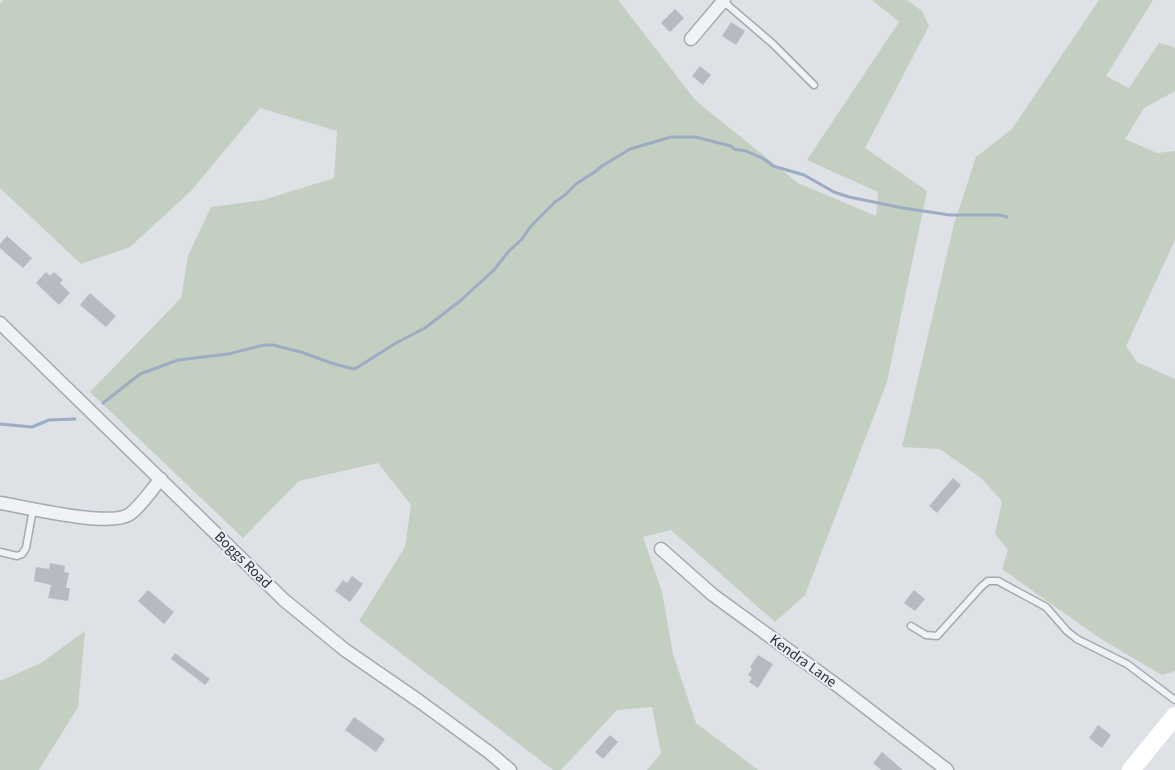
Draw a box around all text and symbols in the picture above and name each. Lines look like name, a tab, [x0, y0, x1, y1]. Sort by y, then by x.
street label: Boggs Road	[210, 527, 276, 593]
street label: Kendra Lane	[765, 629, 841, 693]

